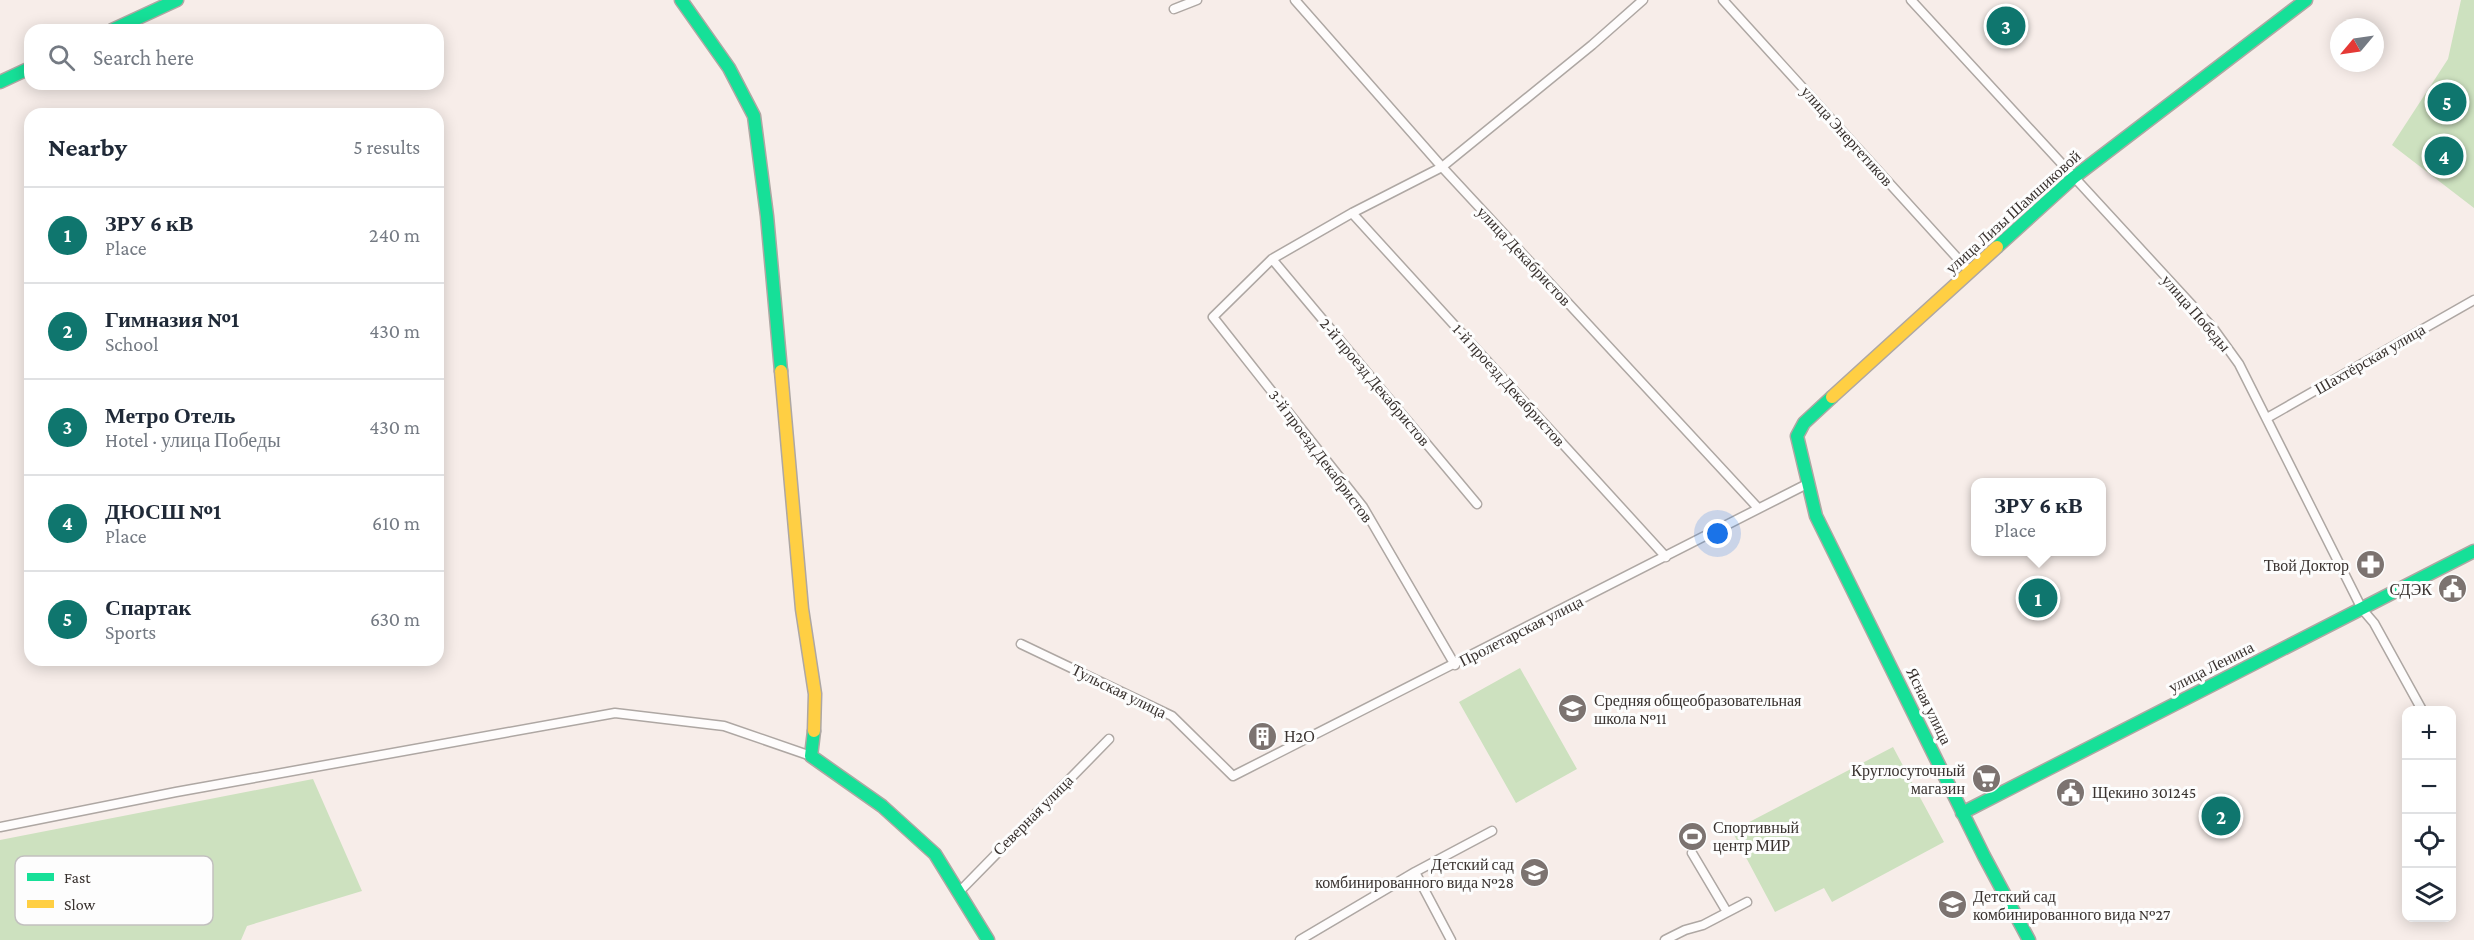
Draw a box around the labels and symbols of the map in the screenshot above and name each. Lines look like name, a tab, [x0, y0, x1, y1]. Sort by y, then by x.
pin: 3	[1986, 3, 2026, 48]
north arrow	[2330, 18, 2384, 72]
pin: 5	[2428, 80, 2466, 124]
street label: улица Энергетиков	[1797, 83, 1897, 190]
pin: 4	[2424, 134, 2464, 178]
street label: улица Лизы Шамшиковой	[1942, 147, 2085, 278]
street label: улица Декабристов	[1473, 203, 1575, 310]
street label: улица Победы	[2157, 271, 2234, 356]
street label: 2-й проезд Декабристов	[1316, 315, 1434, 450]
street label: 1-й проезд Декабристов	[1449, 320, 1569, 451]
street label: Шахтёрская улица	[2312, 321, 2429, 398]
street label: 3-й проезд Декабристов	[1265, 387, 1377, 526]
your location	[1703, 519, 1732, 548]
pharmacy icon: Твой Доктор	[2354, 549, 2386, 581]
place label: Твой Доктор	[2264, 557, 2349, 575]
public building icon: СДЭК	[2437, 573, 2469, 605]
pin: 1	[2018, 576, 2058, 620]
place label: СДЭК	[2390, 581, 2432, 599]
street label: Пролетарская улица	[1456, 592, 1586, 670]
street label: улица Ленина	[2166, 638, 2257, 697]
street label: Тульская улица	[1068, 661, 1169, 722]
street label: Ясная улица	[1902, 665, 1955, 748]
place label: Средняя общеобразовательная школа №11	[1594, 692, 1802, 727]
school or university icon: Средняя общеобразовательная школа №11	[1557, 693, 1589, 725]
building icon: Н2О	[1247, 720, 1279, 752]
place label: Н2О	[1284, 728, 1315, 745]
place label: Круглосуточный магазин	[1851, 762, 1965, 797]
supermarket icon: Круглосуточный магазин	[1970, 763, 2002, 795]
street label: Северная улица	[989, 771, 1077, 859]
public building icon: Щекино 301245	[2055, 776, 2087, 808]
place label: Щекино 301245	[2092, 784, 2196, 802]
pin: 2	[2202, 794, 2240, 838]
place label: Спортивный центр МИР	[1713, 819, 1799, 855]
sports icon: Спортивный центр МИР	[1676, 820, 1708, 852]
legend	[15, 856, 213, 925]
place label: Детский сад комбинированного вида №28	[1315, 856, 1514, 892]
school or university icon: Детский сад комбинированного вида №28	[1519, 857, 1551, 889]
text: Fast	[64, 869, 91, 886]
place label: Детский сад комбинированного вида №27	[1973, 888, 2171, 924]
school or university icon: Детский сад комбинированного вида №27	[1936, 889, 1968, 921]
text: Slow	[64, 896, 96, 913]

